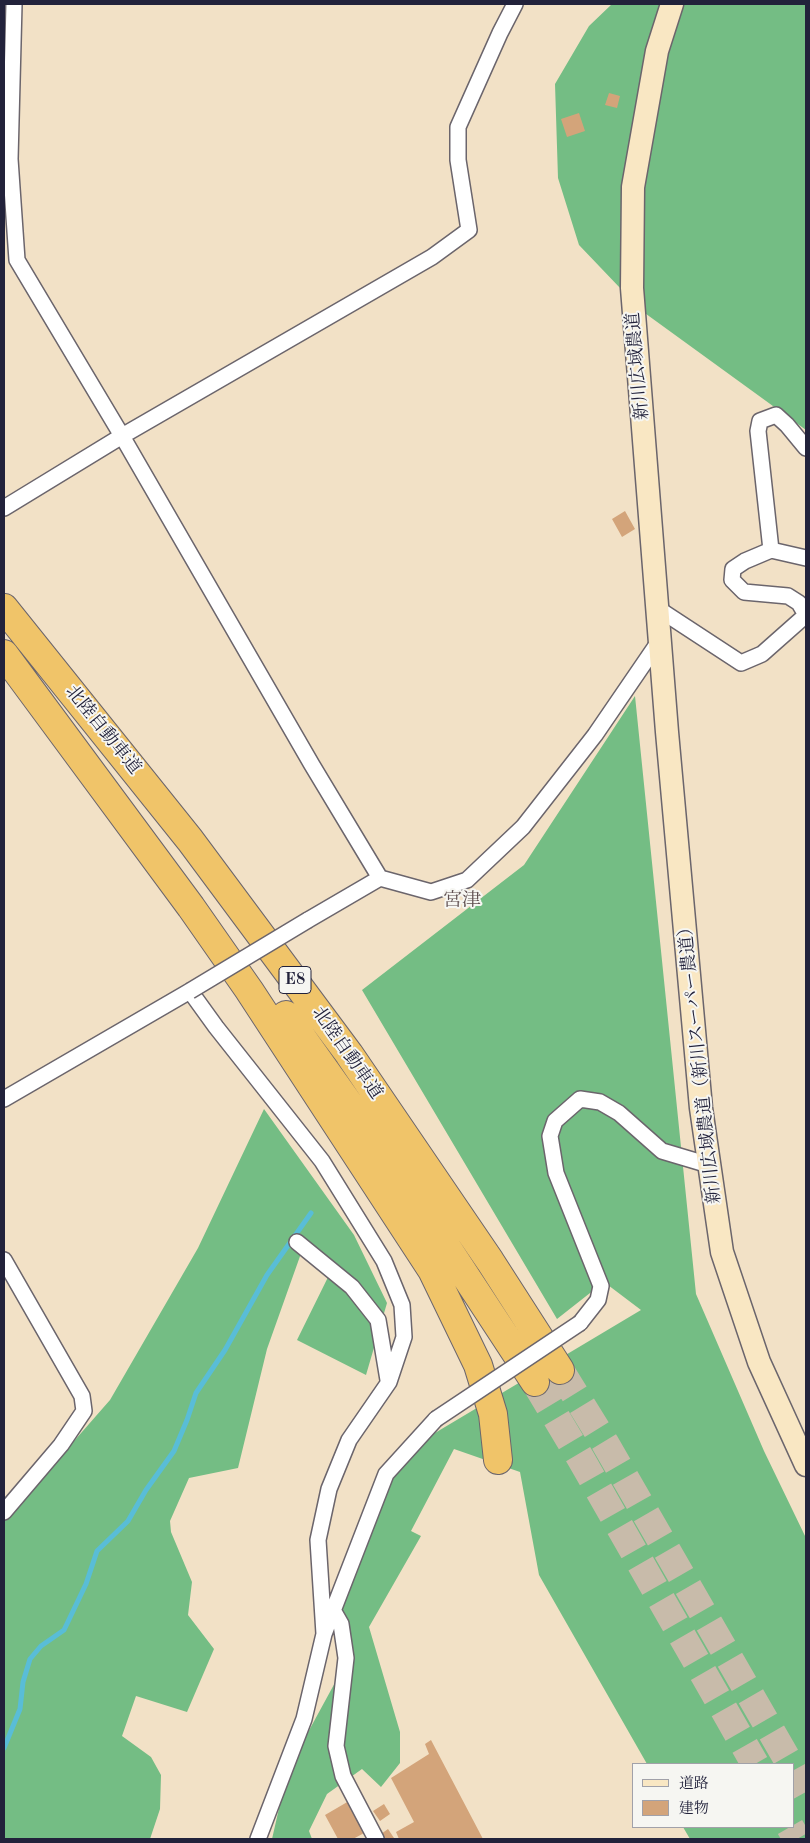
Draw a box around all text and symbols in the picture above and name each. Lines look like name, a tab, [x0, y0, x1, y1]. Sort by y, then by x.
street label: 新川広域農道	[623, 311, 653, 421]
street label: 北陸自動車道	[61, 681, 145, 779]
district label: 宮津	[443, 890, 481, 912]
street label: 新川広域農道（新川スーパー農道）	[674, 917, 726, 1205]
road number: E8	[279, 966, 311, 994]
street label: 北陸自動車道	[307, 1003, 387, 1103]
legend	[632, 1763, 795, 1828]
text: 道路	[679, 1777, 709, 1792]
text: 建物	[679, 1802, 709, 1817]

